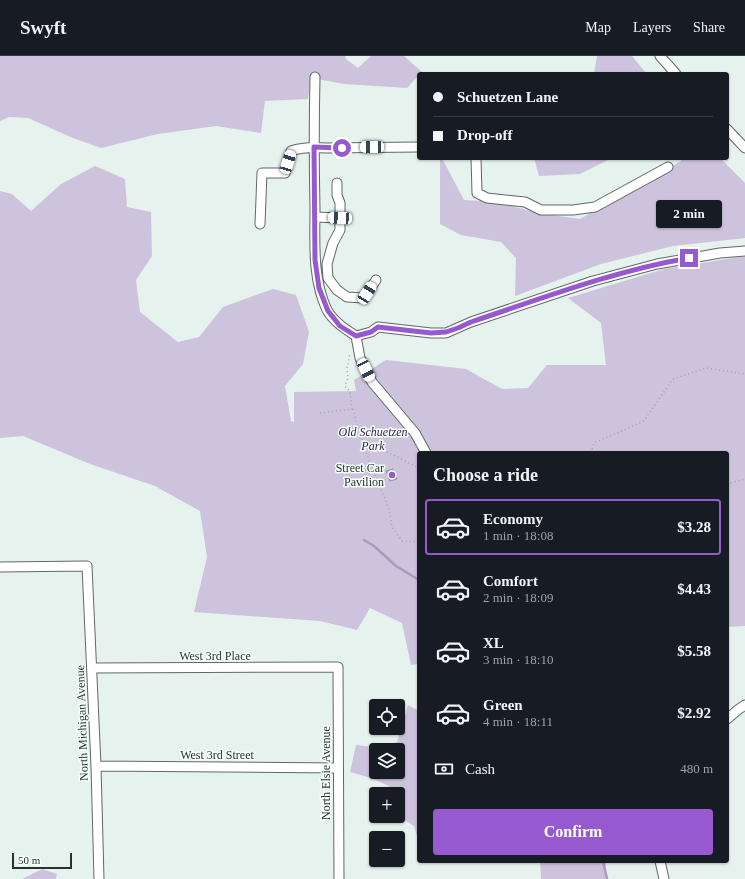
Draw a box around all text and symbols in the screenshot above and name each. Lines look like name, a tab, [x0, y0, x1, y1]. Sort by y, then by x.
text: Swyft	[20, 17, 66, 38]
text: Map	[585, 20, 611, 35]
text: Layers	[633, 20, 671, 35]
text: Share	[693, 20, 725, 35]
text: Schuetzen Lane	[457, 89, 558, 105]
text: Drop-off	[457, 127, 513, 143]
route start	[333, 139, 351, 157]
car	[360, 141, 384, 153]
car	[279, 149, 297, 175]
callout: 2 min	[656, 200, 722, 228]
text: 2 min	[673, 206, 705, 221]
car	[328, 211, 352, 225]
route end	[680, 249, 698, 267]
car	[356, 280, 378, 306]
car	[355, 357, 377, 383]
park label: Old Schuetzen Park	[339, 425, 407, 453]
place label: Street Car Pavilion	[336, 461, 384, 489]
text: Choose a ride	[433, 465, 538, 485]
marker: Street Car Pavilion	[387, 470, 397, 480]
icon: car	[435, 509, 471, 545]
text: Economy	[483, 511, 543, 527]
text: $3.28	[677, 519, 711, 535]
text: 1 min · 18:08	[483, 528, 553, 543]
icon: car	[435, 571, 471, 607]
text: Comfort	[483, 573, 538, 589]
text: $4.43	[677, 581, 711, 597]
text: 2 min · 18:09	[483, 590, 553, 605]
icon: car	[435, 633, 471, 669]
text: XL	[483, 635, 504, 651]
text: $5.58	[677, 643, 711, 659]
street label: West 3rd Place	[179, 649, 251, 663]
text: 3 min · 18:10	[483, 652, 553, 667]
street label: North Michigan Avenue	[73, 665, 91, 781]
icon: car	[435, 695, 471, 731]
text: Green	[483, 697, 523, 713]
map controls	[369, 699, 405, 867]
button: locate	[369, 699, 405, 735]
text: $2.92	[677, 705, 711, 721]
text: 4 min · 18:11	[483, 714, 553, 729]
street label: North Elsie Avenue	[319, 726, 333, 820]
button: layers	[369, 743, 405, 779]
street label: West 3rd Street	[180, 748, 255, 762]
icon: cash	[433, 758, 455, 780]
text: Cash	[465, 761, 495, 777]
text: 480 m	[680, 761, 713, 776]
button: +	[369, 787, 405, 823]
button: Confirm	[433, 809, 713, 855]
button: −	[369, 831, 405, 867]
scale bar	[12, 851, 72, 870]
text: 50 m	[18, 854, 40, 866]

